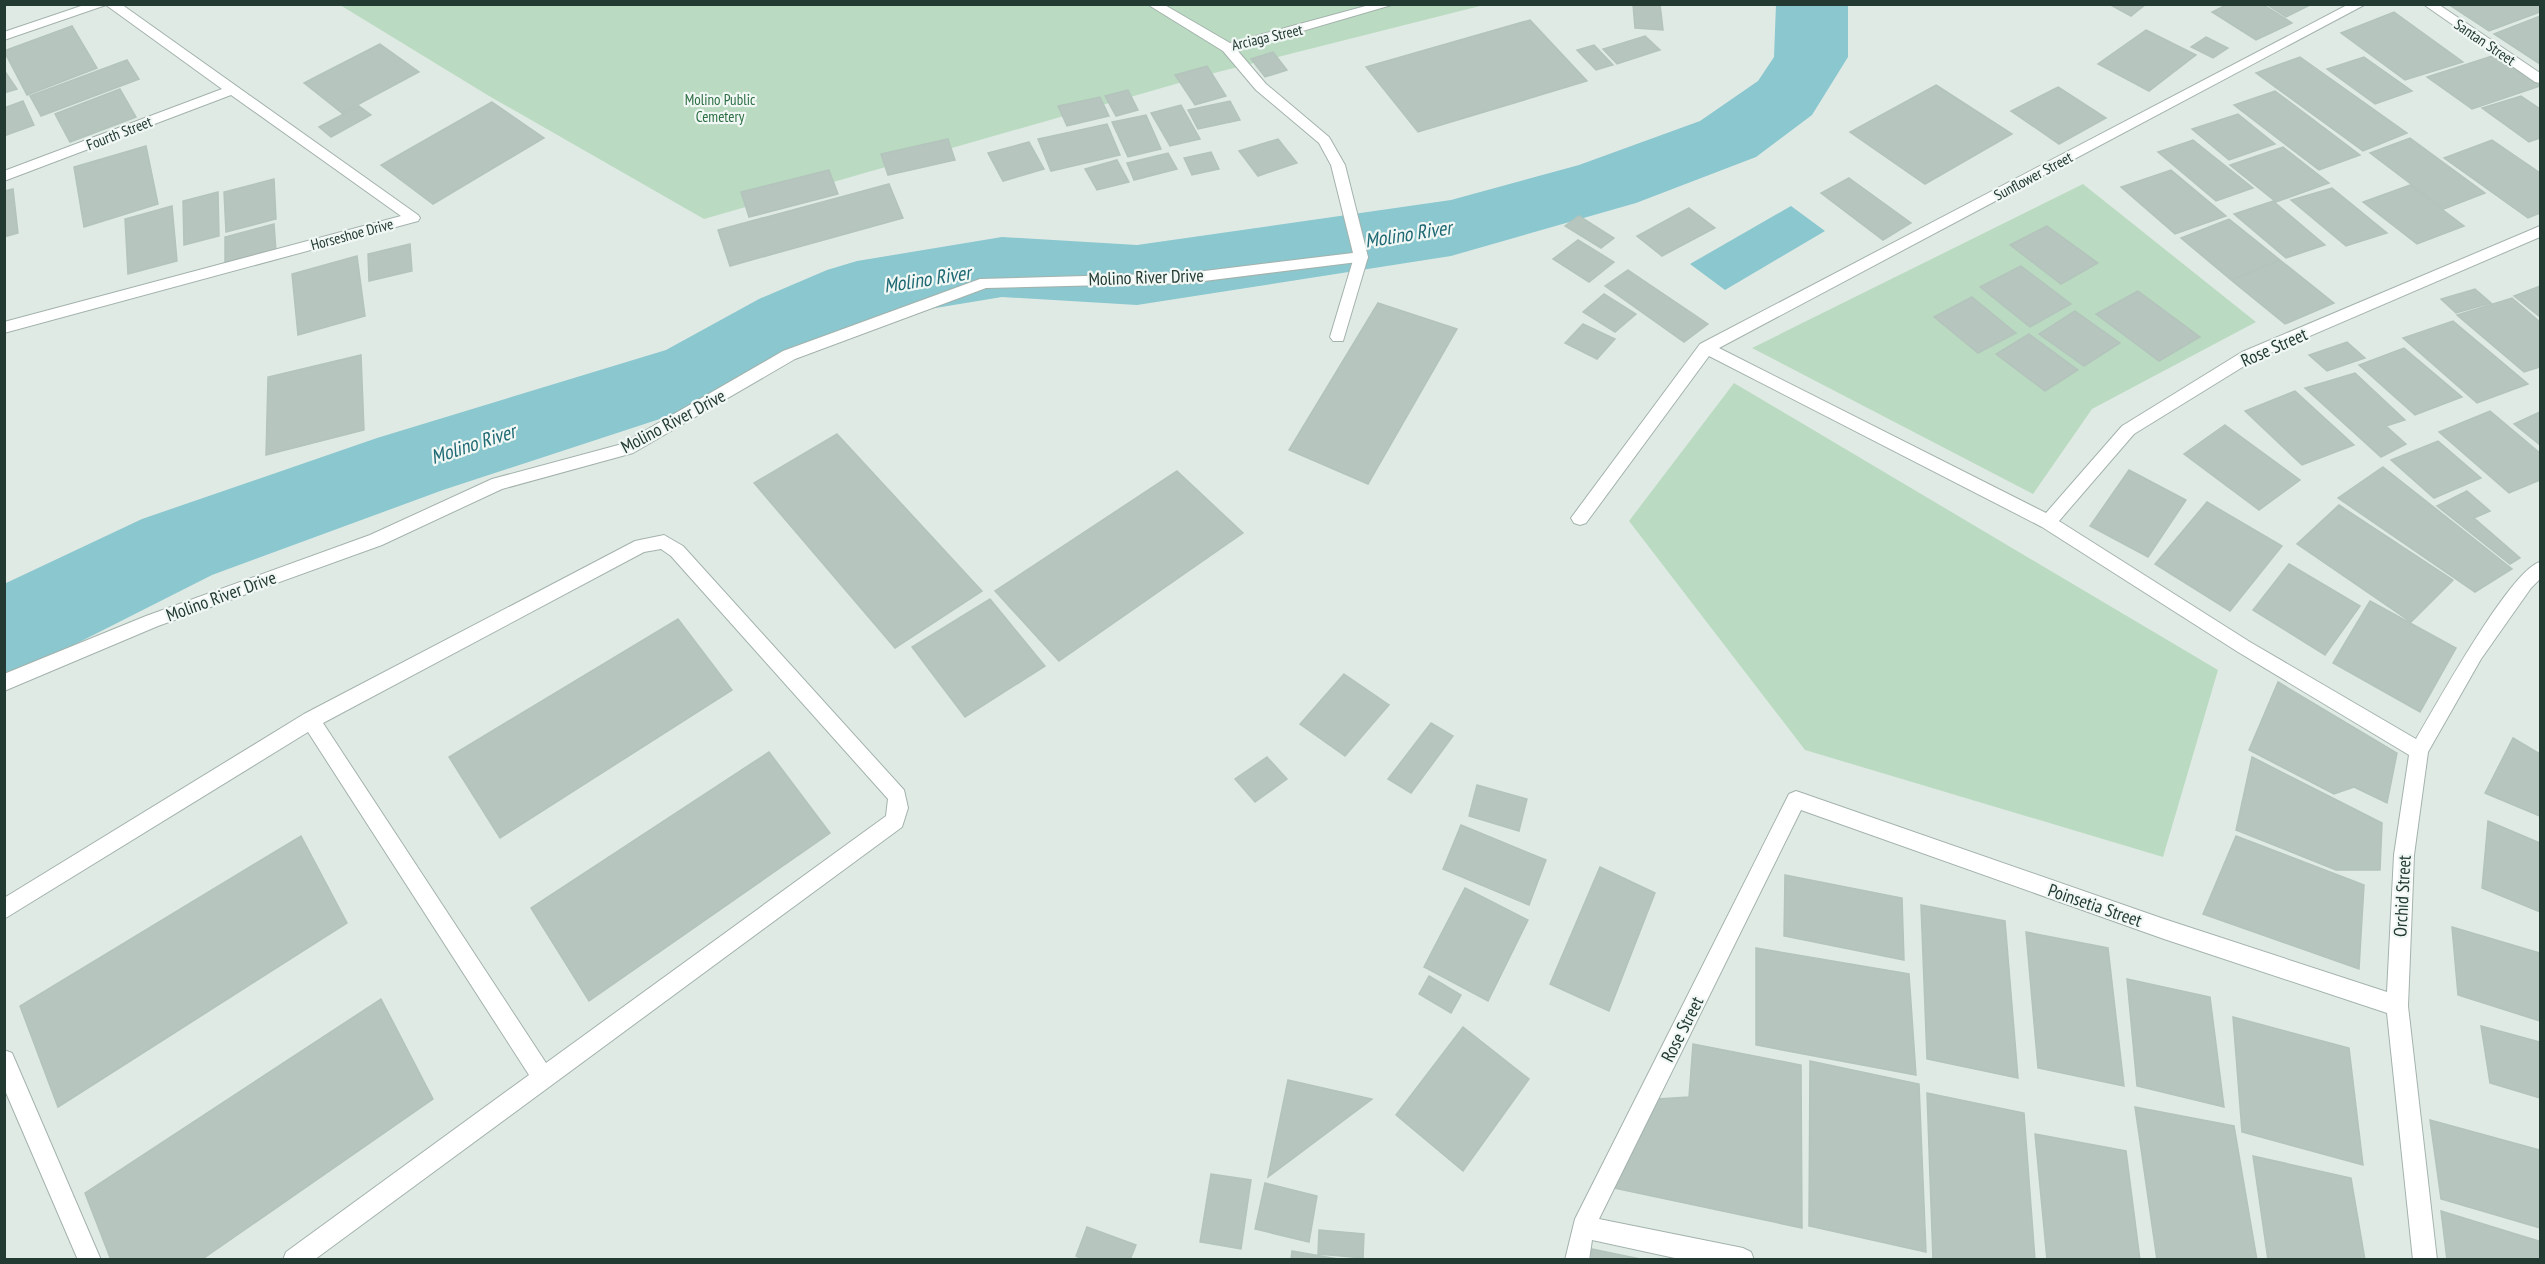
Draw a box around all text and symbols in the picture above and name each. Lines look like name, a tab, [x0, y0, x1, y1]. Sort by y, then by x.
street label: Santan Street	[2451, 15, 2519, 69]
street label: Arciaga Street	[1230, 20, 1304, 54]
park label: Molino Public Cemetery	[685, 90, 756, 126]
street label: Fourth Street	[84, 112, 154, 154]
street label: Sunflower Street	[1991, 147, 2075, 205]
street label: Horseshoe Drive	[309, 214, 395, 254]
water label: Molino River	[1363, 214, 1456, 254]
water label: Molino River	[882, 259, 975, 299]
street label: Molino River Drive	[1088, 263, 1204, 291]
street label: Rose Street	[2237, 322, 2311, 372]
street label: Molino River Drive	[617, 384, 729, 458]
water label: Molino River	[427, 417, 521, 470]
street label: Molino River Drive	[163, 565, 279, 627]
street label: Orchid Street	[2388, 854, 2416, 938]
street label: Poinsetia Street	[2045, 878, 2145, 932]
street label: Rose Street	[1656, 992, 1708, 1066]

